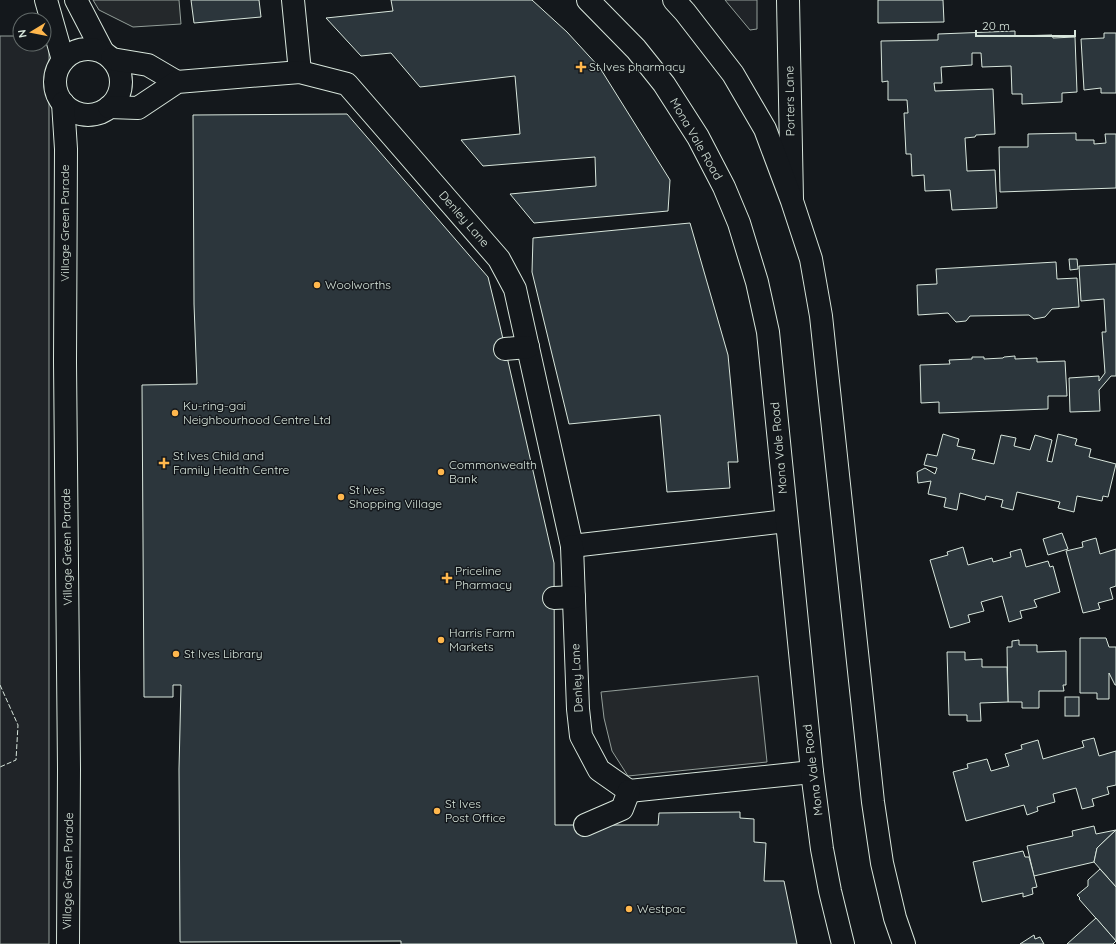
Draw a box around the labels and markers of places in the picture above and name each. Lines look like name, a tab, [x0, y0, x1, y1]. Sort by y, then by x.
place label: St Ives pharmacy	[589, 59, 685, 74]
marker: St Ives pharmacy	[576, 62, 586, 72]
place label: Woolworths	[325, 277, 391, 292]
marker: Woolworths	[312, 280, 322, 290]
place label: Ku-ring-gai Neighbourhood Centre Ltd	[183, 398, 331, 427]
marker: Ku-ring-gai Neighbourhood Centre Ltd	[170, 408, 180, 418]
place label: St Ives Child and Family Health Centre	[173, 448, 290, 477]
marker: St Ives Child and Family Health Centre	[158, 457, 170, 469]
place label: Commonwealth Bank	[449, 457, 537, 486]
marker: Commonwealth Bank	[436, 467, 446, 477]
place label: St Ives Shopping Village	[349, 482, 442, 511]
marker: St Ives Shopping Village	[336, 492, 346, 502]
place label: Priceline Pharmacy	[455, 563, 512, 592]
marker: Priceline Pharmacy	[442, 573, 452, 583]
place label: Harris Farm Markets	[449, 625, 515, 654]
marker: Harris Farm Markets	[436, 635, 446, 645]
place label: St Ives Library	[184, 646, 262, 661]
marker: St Ives Library	[171, 649, 181, 659]
place label: St Ives Post Office	[445, 796, 506, 825]
marker: St Ives Post Office	[432, 806, 442, 816]
place label: Westpac	[637, 901, 686, 916]
marker: Westpac	[624, 904, 634, 914]

